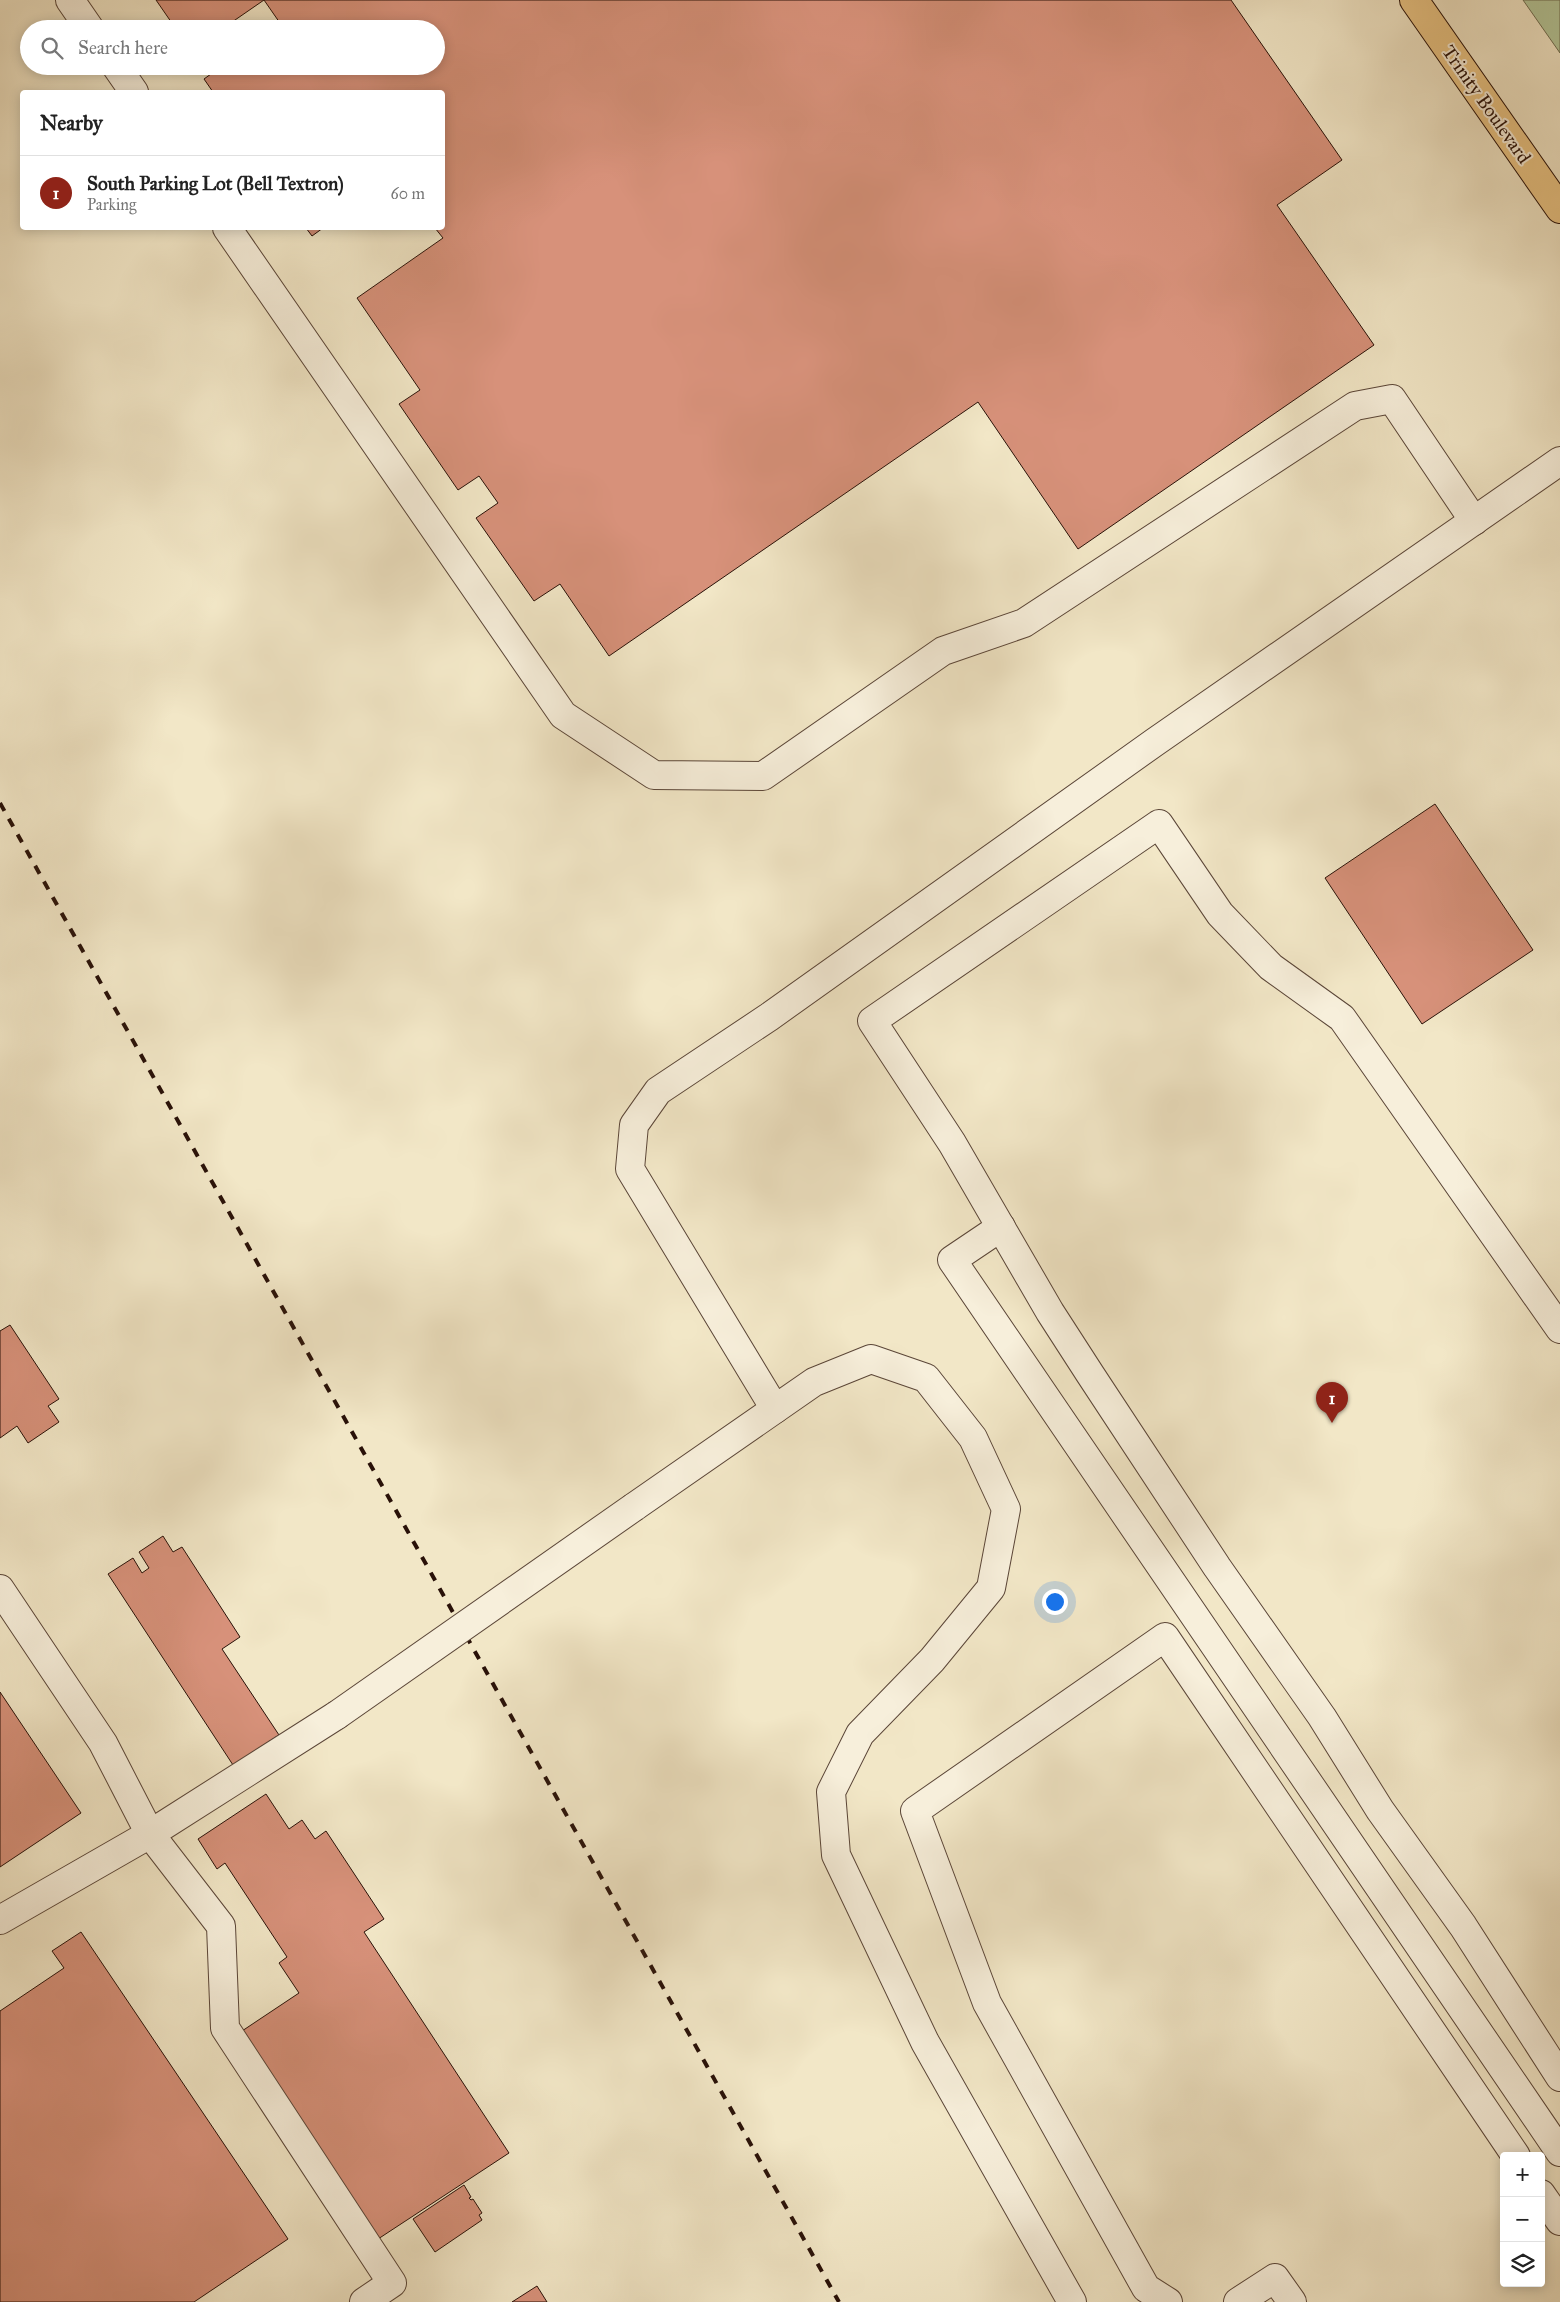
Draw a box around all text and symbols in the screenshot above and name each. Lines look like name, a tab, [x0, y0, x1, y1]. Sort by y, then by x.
search box	[20, 20, 445, 75]
icon: search	[38, 34, 66, 62]
text: Search here	[78, 36, 168, 59]
street label: Trinity Boulevard	[1437, 41, 1536, 168]
text: Nearby	[40, 110, 103, 136]
text: South Parking Lot (Bell Textron)	[87, 172, 344, 195]
text: 1	[53, 184, 59, 203]
text: 60 m	[391, 184, 425, 203]
text: Parking	[87, 195, 136, 214]
pin: 1	[1316, 1382, 1348, 1423]
your location	[1042, 1589, 1068, 1615]
map controls	[1500, 2152, 1545, 2287]
button: +	[1500, 2152, 1545, 2197]
button: −	[1500, 2197, 1545, 2242]
button: layers	[1500, 2242, 1545, 2287]

